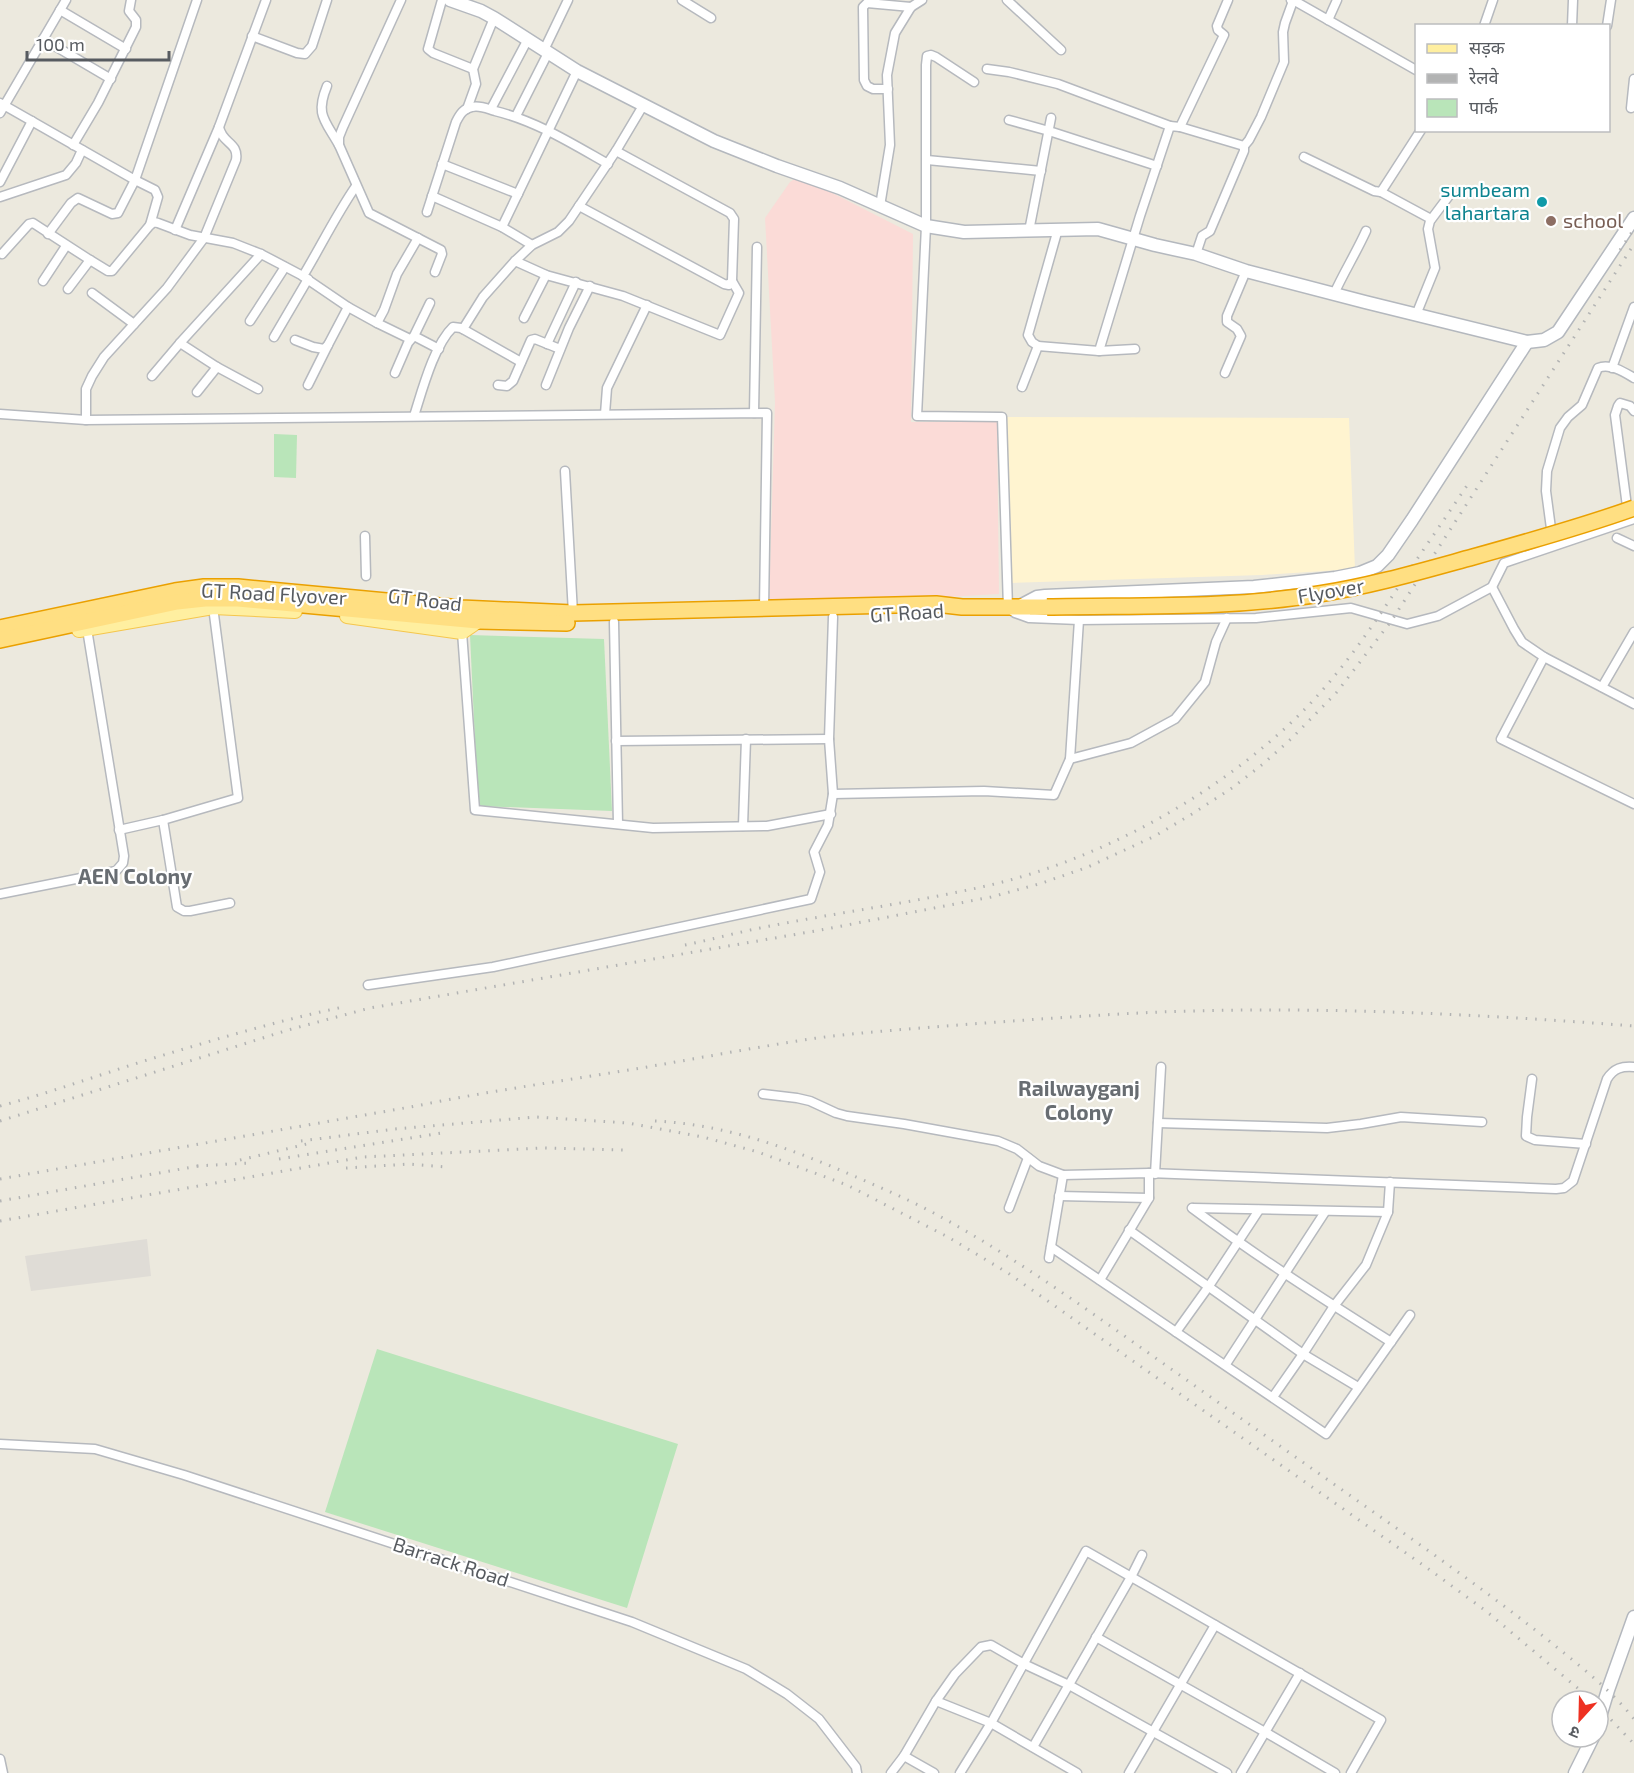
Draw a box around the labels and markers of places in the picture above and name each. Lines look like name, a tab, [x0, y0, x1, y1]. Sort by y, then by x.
place label: sumbeam lahartara	[1440, 177, 1530, 224]
marker: sumbeam lahartara	[1535, 195, 1549, 209]
place label: school	[1563, 208, 1623, 232]
marker: school	[1544, 214, 1558, 228]

